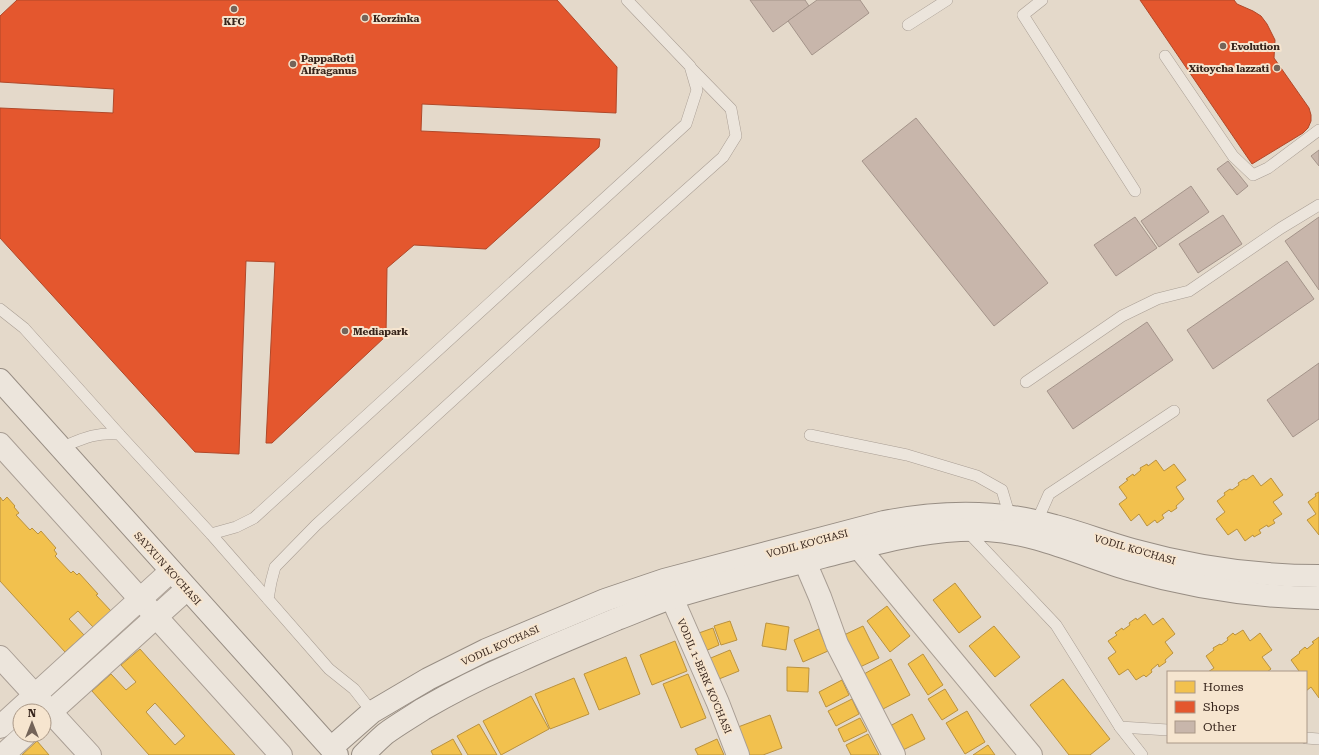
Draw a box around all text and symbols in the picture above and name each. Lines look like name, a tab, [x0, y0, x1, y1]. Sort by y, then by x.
marker: KFC	[229, 4, 239, 14]
marker: Korzinka	[360, 13, 370, 23]
place label: Korzinka	[373, 13, 420, 24]
place label: KFC	[224, 16, 244, 27]
marker: Evolution	[1218, 41, 1228, 51]
place label: Evolution	[1231, 41, 1280, 52]
place label: PappaRoti Alfraganus	[301, 53, 357, 76]
marker: PappaRoti Alfraganus	[288, 59, 298, 69]
place label: Xitoycha lazzati	[1189, 63, 1270, 74]
marker: Xitoycha lazzati	[1272, 63, 1282, 73]
marker: Mediapark	[340, 326, 350, 336]
place label: Mediapark	[353, 326, 408, 337]
street label: VODIL KO'CHASI	[765, 527, 849, 560]
street label: SAYXUN KO'CHASI	[132, 530, 203, 607]
street label: VODIL KO'CHASI	[1093, 533, 1177, 566]
street label: VODIL 1-BERK KO'CHASI	[675, 617, 734, 736]
street label: VODIL KO'CHASI	[460, 623, 541, 668]
legend	[1167, 671, 1307, 743]
text: Homes	[1203, 680, 1244, 694]
text: Shops	[1203, 700, 1239, 714]
north arrow	[12, 703, 52, 743]
text: N	[28, 707, 37, 720]
text: Other	[1203, 720, 1236, 734]

